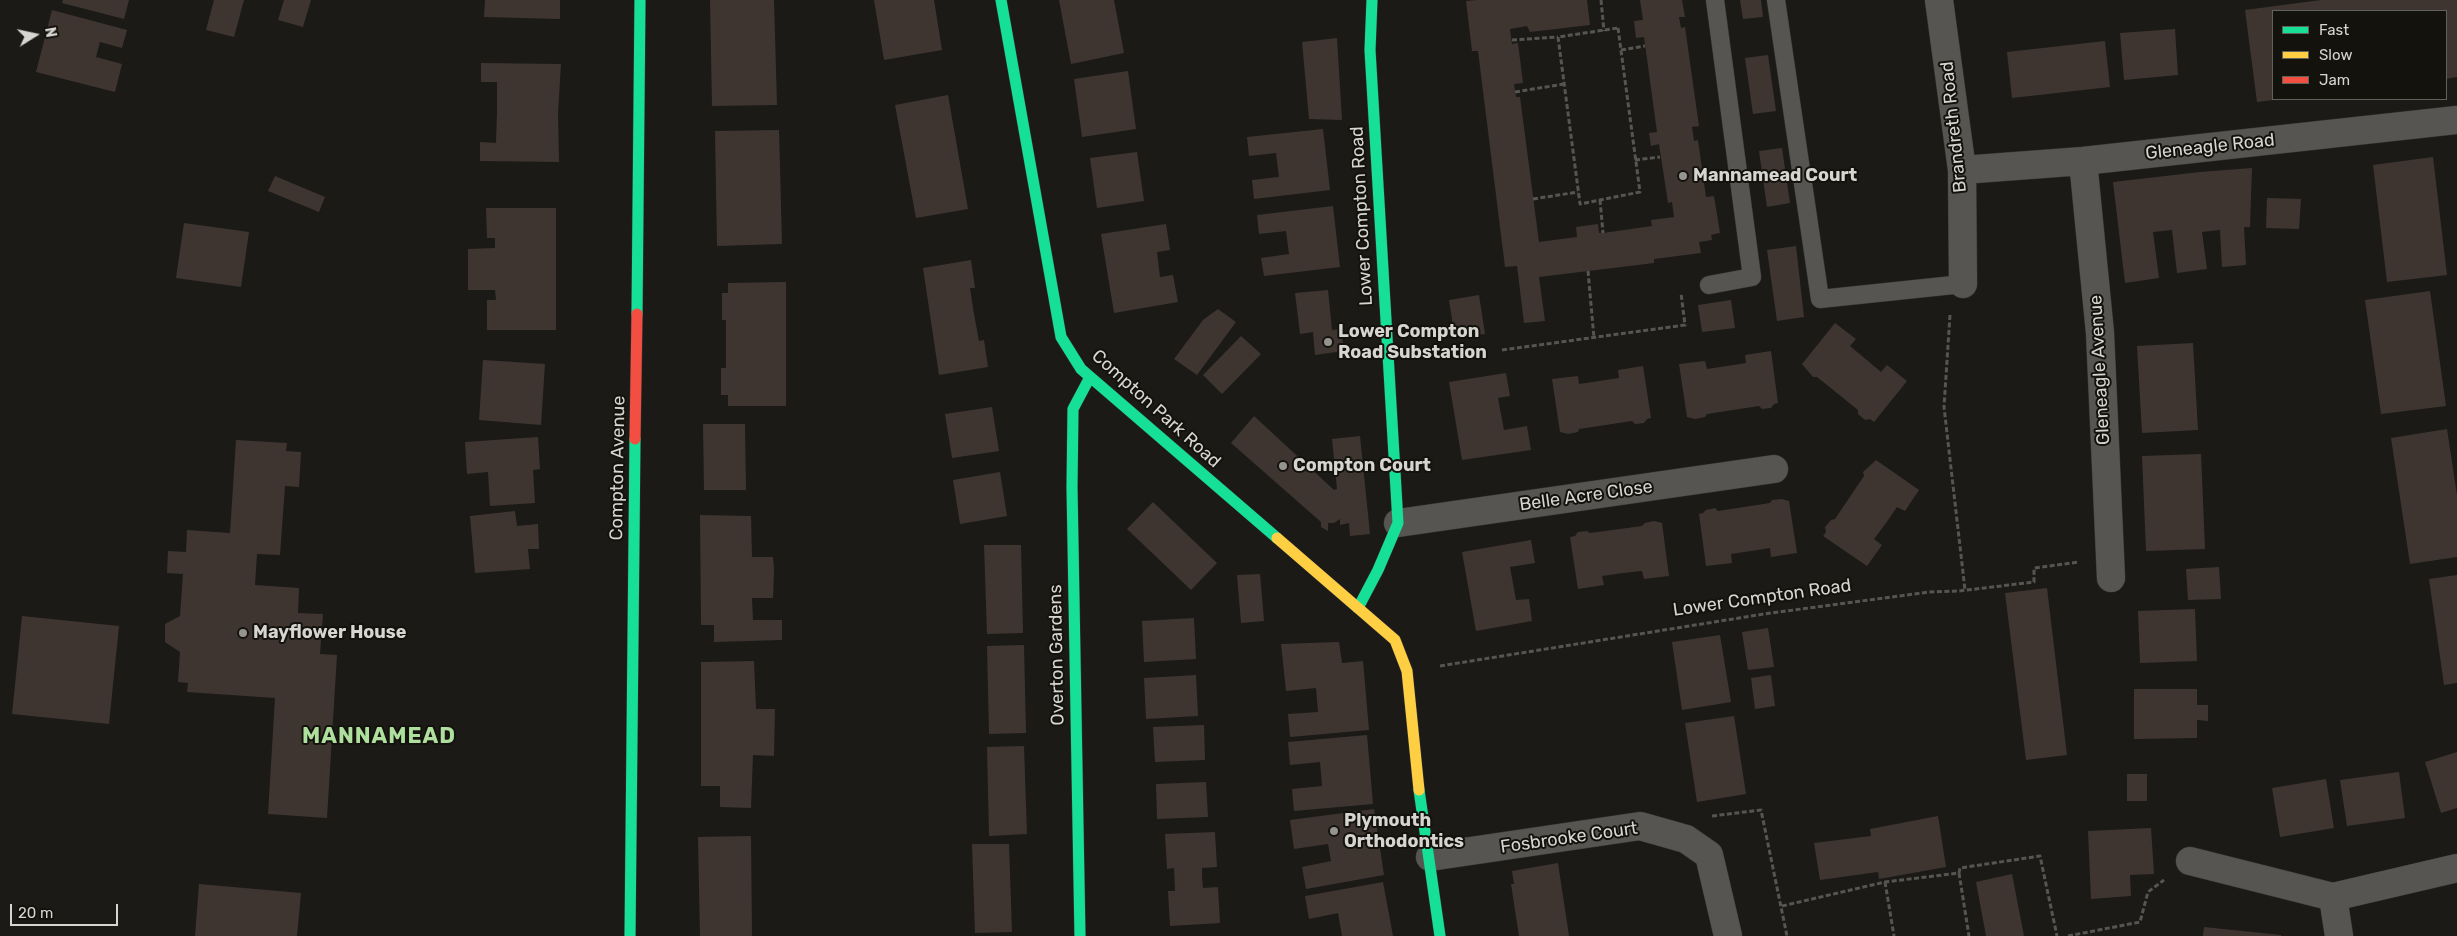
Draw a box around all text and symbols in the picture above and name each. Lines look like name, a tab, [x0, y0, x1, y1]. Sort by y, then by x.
north arrow	[10, 10, 60, 60]
legend	[2272, 10, 2447, 100]
text: Fast	[2319, 21, 2349, 39]
text: N	[41, 26, 60, 39]
text: Slow	[2319, 46, 2352, 64]
street label: Brandreth Road	[1936, 60, 1972, 194]
text: Jam	[2319, 71, 2350, 89]
street label: Lower Compton Road	[1347, 126, 1377, 306]
street label: Gleneagle Road	[2144, 129, 2276, 165]
place label: Mannamead Court	[1693, 165, 1857, 187]
marker: Mannamead Court	[1677, 170, 1689, 182]
street label: Gleneagle Avenue	[2085, 294, 2115, 446]
place label: Lower Compton Road Substation	[1338, 321, 1487, 364]
marker: Lower Compton Road Substation	[1322, 336, 1334, 348]
street label: Compton Park Road	[1087, 345, 1225, 473]
street label: Compton Avenue	[606, 395, 630, 541]
place label: Compton Court	[1293, 455, 1431, 477]
marker: Compton Court	[1277, 460, 1289, 472]
street label: Belle Acre Close	[1518, 476, 1654, 516]
street label: Lower Compton Road	[1671, 575, 1853, 621]
street label: Overton Gardens	[1045, 584, 1069, 726]
place label: Mayflower House	[253, 622, 406, 644]
marker: Mayflower House	[237, 627, 249, 639]
district label: MANNAMEAD	[301, 724, 457, 750]
place label: Plymouth Orthodontics	[1344, 810, 1464, 852]
street label: Fosbrooke Court	[1499, 818, 1639, 858]
marker: Plymouth Orthodontics	[1328, 825, 1340, 837]
scale bar	[12, 894, 120, 926]
text: 20 m	[18, 904, 53, 922]

